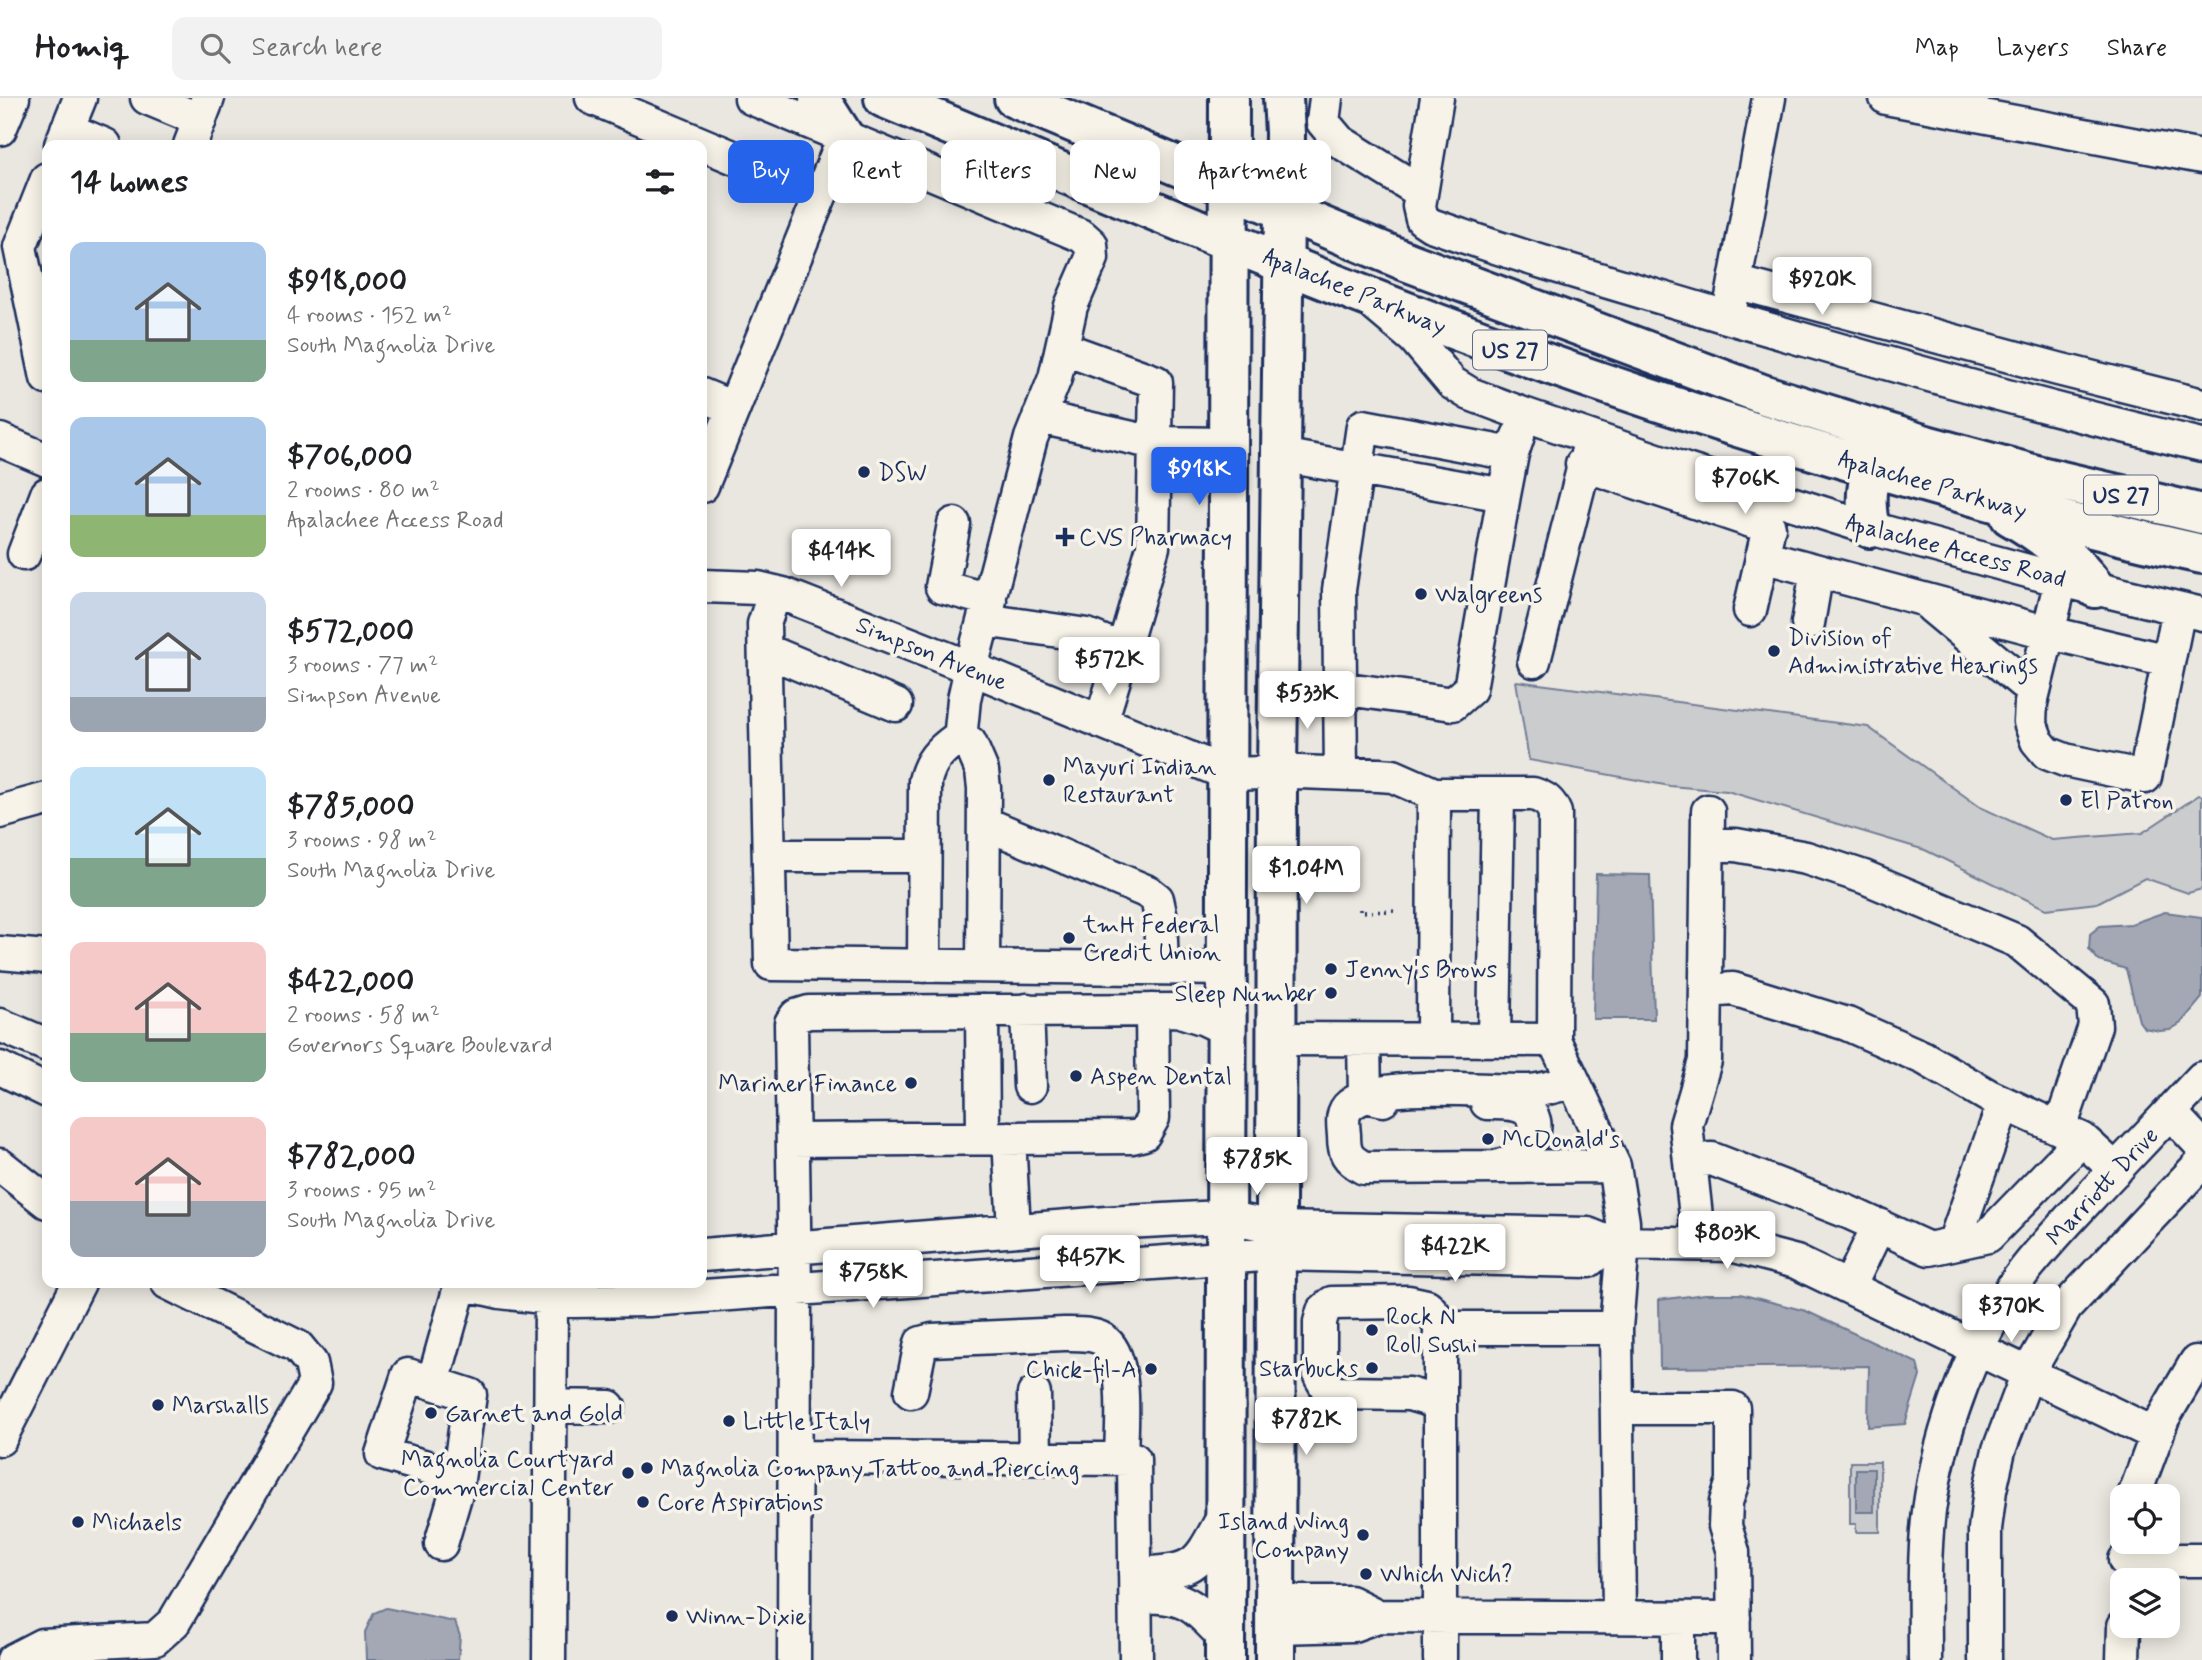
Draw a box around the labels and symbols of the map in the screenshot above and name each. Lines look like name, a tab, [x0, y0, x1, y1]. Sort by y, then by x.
street label: Apalachee Parkway	[1257, 242, 1451, 346]
pin: $920K	[1773, 258, 1871, 317]
road number: US 27	[1473, 330, 1547, 370]
street label: Apalachee Parkway	[1834, 444, 2030, 530]
pin: $918K	[1150, 448, 1248, 507]
pin: $706K	[1696, 456, 1794, 516]
place label: DSW	[878, 458, 927, 489]
marker: DSW	[856, 464, 872, 480]
road number: US 27	[2084, 476, 2158, 514]
street label: Apalachee Access Road	[1842, 507, 2069, 599]
place label: CVS Pharmacy	[1079, 523, 1232, 554]
marker: CVS Pharmacy	[1057, 529, 1073, 545]
pin: $414K	[792, 530, 890, 589]
place label: Walgreens	[1435, 580, 1543, 613]
marker: Walgreens	[1413, 586, 1429, 602]
street label: Simpson Avenue	[851, 610, 1012, 699]
place label: Division of Administrative Hearings	[1788, 623, 2038, 685]
pin: $572K	[1060, 638, 1158, 697]
marker: Division of Administrative Hearings	[1766, 643, 1782, 659]
pin: $533K	[1258, 672, 1356, 731]
place label: Mayuri Indian Restaurant	[1063, 752, 1217, 811]
marker: Mayuri Indian Restaurant	[1041, 772, 1057, 788]
place label: El Patron	[2080, 786, 2174, 817]
marker: El Patron	[2058, 792, 2074, 808]
pin: $1.04M	[1249, 846, 1363, 906]
place label: tmH Federal Credit Union	[1082, 910, 1221, 969]
marker: tmH Federal Credit Union	[1061, 930, 1077, 946]
place label: Jenny's Brows	[1345, 955, 1497, 986]
marker: Jenny's Brows	[1323, 961, 1339, 977]
place label: Sleep Number	[1175, 979, 1317, 1010]
marker: Sleep Number	[1323, 985, 1339, 1001]
place label: Aspen Dental	[1090, 1062, 1232, 1093]
marker: Aspen Dental	[1068, 1068, 1084, 1084]
place label: Mariner Finance	[718, 1069, 897, 1100]
marker: Mariner Finance	[903, 1075, 919, 1091]
street label: Marriott Drive	[2040, 1121, 2166, 1253]
place label: McDonald's	[1502, 1125, 1620, 1156]
marker: McDonald's	[1480, 1131, 1496, 1147]
pin: $785K	[1208, 1138, 1306, 1197]
pin: $803K	[1678, 1212, 1776, 1271]
pin: $422K	[1406, 1224, 1504, 1284]
pin: $457K	[1041, 1236, 1139, 1295]
pin: $758K	[824, 1250, 922, 1310]
pin: $370K	[1962, 1284, 2060, 1344]
place label: Rock N Roll Sushi	[1386, 1302, 1477, 1361]
marker: Rock N Roll Sushi	[1364, 1322, 1380, 1338]
place label: Starbucks	[1259, 1354, 1358, 1385]
place label: Chick-fil-A	[1025, 1355, 1137, 1386]
marker: Starbucks	[1364, 1360, 1380, 1376]
marker: Chick-fil-A	[1143, 1361, 1159, 1377]
place label: Marshalls	[172, 1391, 269, 1422]
marker: Marshalls	[150, 1397, 166, 1413]
pin: $782K	[1257, 1398, 1355, 1457]
place label: Garnet and Gold	[445, 1399, 623, 1430]
marker: Garnet and Gold	[423, 1405, 439, 1421]
place label: Little Italy	[743, 1407, 870, 1438]
marker: Little Italy	[721, 1413, 737, 1429]
place label: Magnolia Courtyard Commercial Center	[401, 1445, 614, 1504]
place label: Magnolia Company Tattoo and Piercing	[661, 1454, 1079, 1488]
marker: Magnolia Company Tattoo and Piercing	[639, 1460, 655, 1476]
marker: Magnolia Courtyard Commercial Center	[620, 1465, 636, 1481]
place label: Core Aspirations	[657, 1488, 824, 1519]
marker: Core Aspirations	[635, 1494, 651, 1510]
place label: Island Wing Company	[1218, 1507, 1349, 1566]
place label: Michaels	[92, 1508, 182, 1539]
marker: Michaels	[70, 1514, 86, 1530]
marker: Island Wing Company	[1355, 1527, 1371, 1543]
place label: Which Wich?	[1380, 1560, 1512, 1591]
marker: Which Wich?	[1358, 1566, 1374, 1582]
place label: Winn-Dixie	[686, 1602, 807, 1633]
marker: Winn-Dixie	[664, 1608, 680, 1624]

